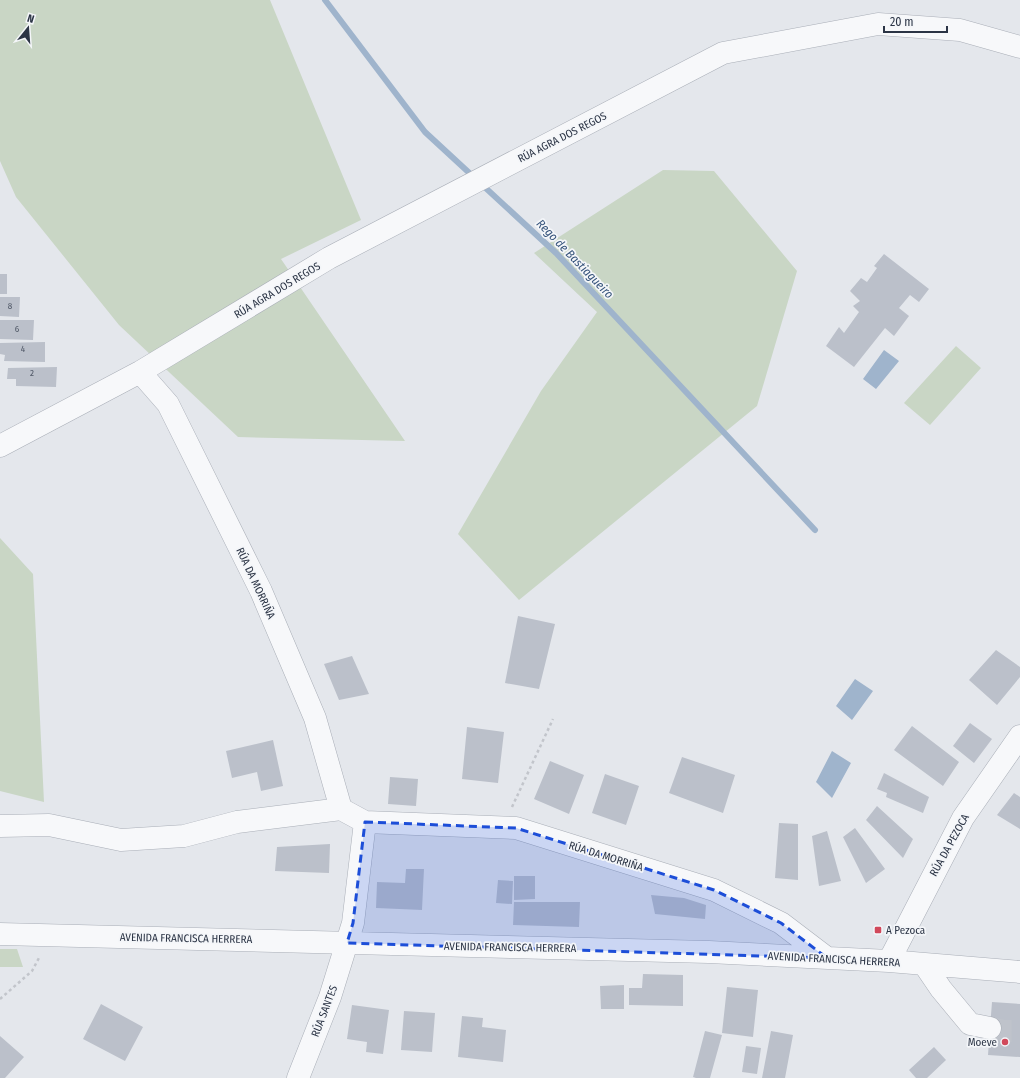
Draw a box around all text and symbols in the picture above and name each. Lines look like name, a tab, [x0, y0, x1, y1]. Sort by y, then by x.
north arrow	[8, 8, 48, 48]
scale bar	[884, 8, 947, 34]
text: N	[26, 12, 36, 26]
text: 20 m	[890, 15, 914, 29]
street label: RÚA AGRA DOS REGOS	[515, 108, 609, 165]
water label: Rego de Bastiagueiro	[534, 217, 616, 301]
street label: RÚA AGRA DOS REGOS	[231, 258, 323, 321]
house number: 8	[8, 301, 13, 311]
house number: 6	[15, 324, 20, 334]
house number: 4	[21, 344, 26, 354]
house number: 2	[30, 368, 34, 378]
street label: RÚA DA MORRIÑA	[233, 545, 279, 621]
street label: RÚA DA PEZOCA	[926, 811, 972, 879]
street label: RÚA DA MORRIÑA	[567, 838, 645, 874]
place label: A Pezoca	[886, 924, 925, 937]
marker: A Pezoca	[873, 925, 883, 935]
street label: AVENIDA FRANCISCA HERRERA	[120, 931, 253, 946]
street label: AVENIDA FRANCISCA HERRERA	[444, 940, 577, 955]
street label: AVENIDA FRANCISCA HERRERA	[767, 950, 901, 969]
street label: RÚA SANTES	[308, 983, 340, 1039]
place label: Moeve	[968, 1036, 997, 1049]
marker: Moeve	[1000, 1037, 1010, 1047]

